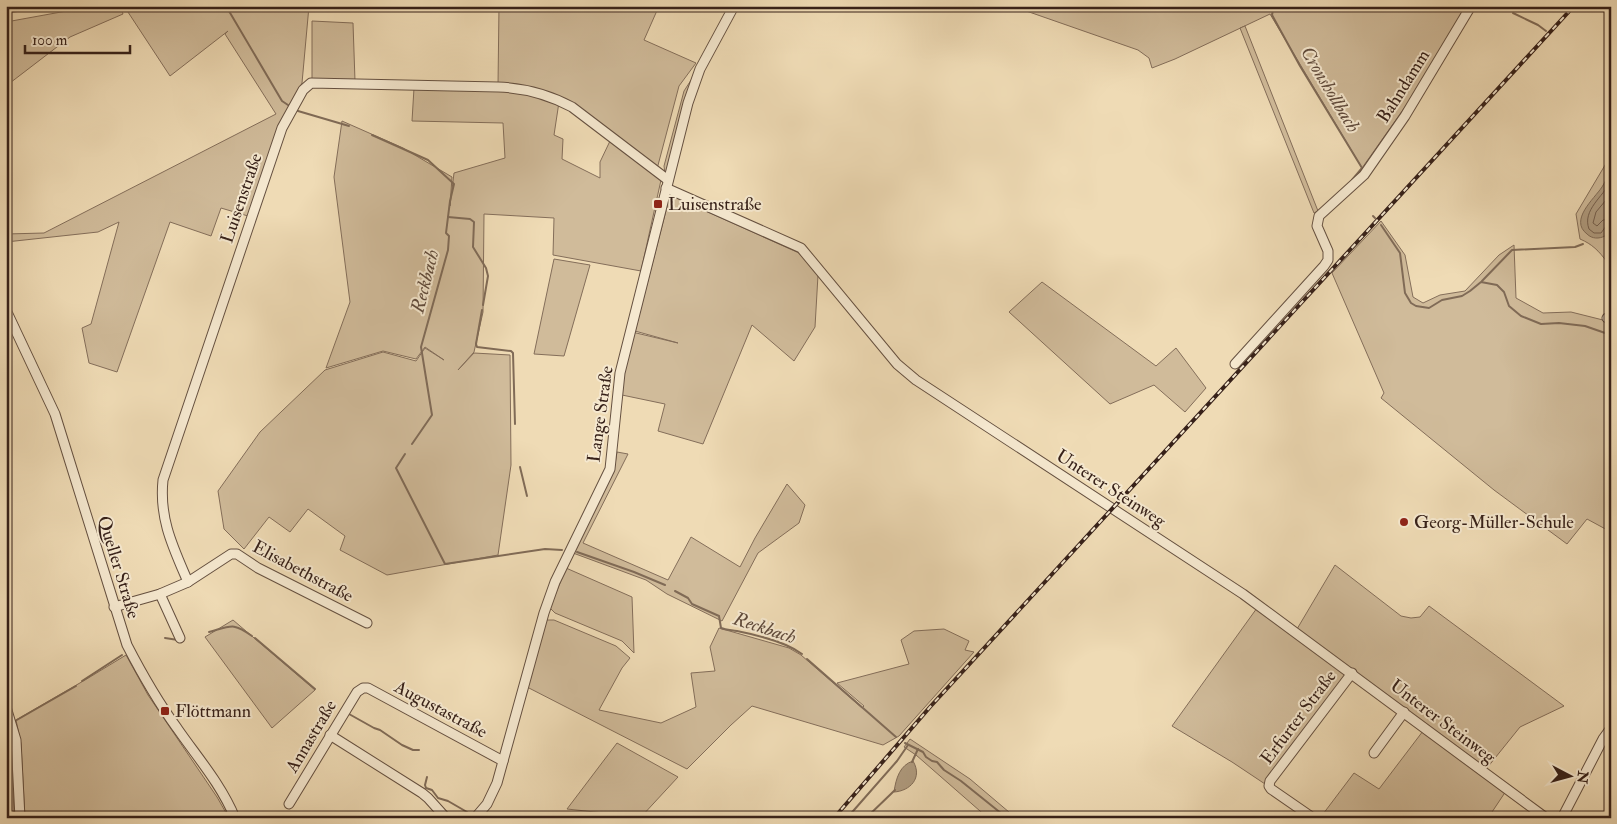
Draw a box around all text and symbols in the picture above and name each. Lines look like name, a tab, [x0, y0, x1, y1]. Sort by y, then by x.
scale bar	[25, 22, 130, 54]
text: 100 m	[32, 31, 68, 50]
water label: Cronshollbach	[1295, 42, 1365, 137]
street label: Bahndamm	[1372, 45, 1435, 127]
street label: Luisenstraße	[215, 150, 268, 246]
place label: Luisenstraße	[668, 193, 762, 216]
marker: Luisenstraße	[652, 198, 664, 210]
water label: Reckbach	[405, 247, 444, 316]
street label: Lange Straße	[582, 364, 619, 464]
street label: Unterer Steinweg	[1051, 444, 1171, 533]
place label: Georg-Müller-Schule	[1414, 511, 1574, 534]
street label: Queller Straße	[92, 513, 145, 622]
marker: Georg-Müller-Schule	[1398, 516, 1410, 528]
street label: Elisabethstraße	[248, 535, 358, 608]
water label: Reckbach	[729, 606, 799, 649]
street label: Erfurter Straße	[1255, 665, 1342, 769]
street label: Unterer Steinweg	[1385, 674, 1501, 769]
street label: Augustastraße	[390, 675, 491, 744]
street label: Annastraße	[280, 695, 342, 778]
place label: Flöttmann	[175, 700, 251, 723]
marker: Flöttmann	[159, 705, 171, 717]
north arrow	[1544, 752, 1594, 802]
text: N	[1573, 769, 1592, 785]

